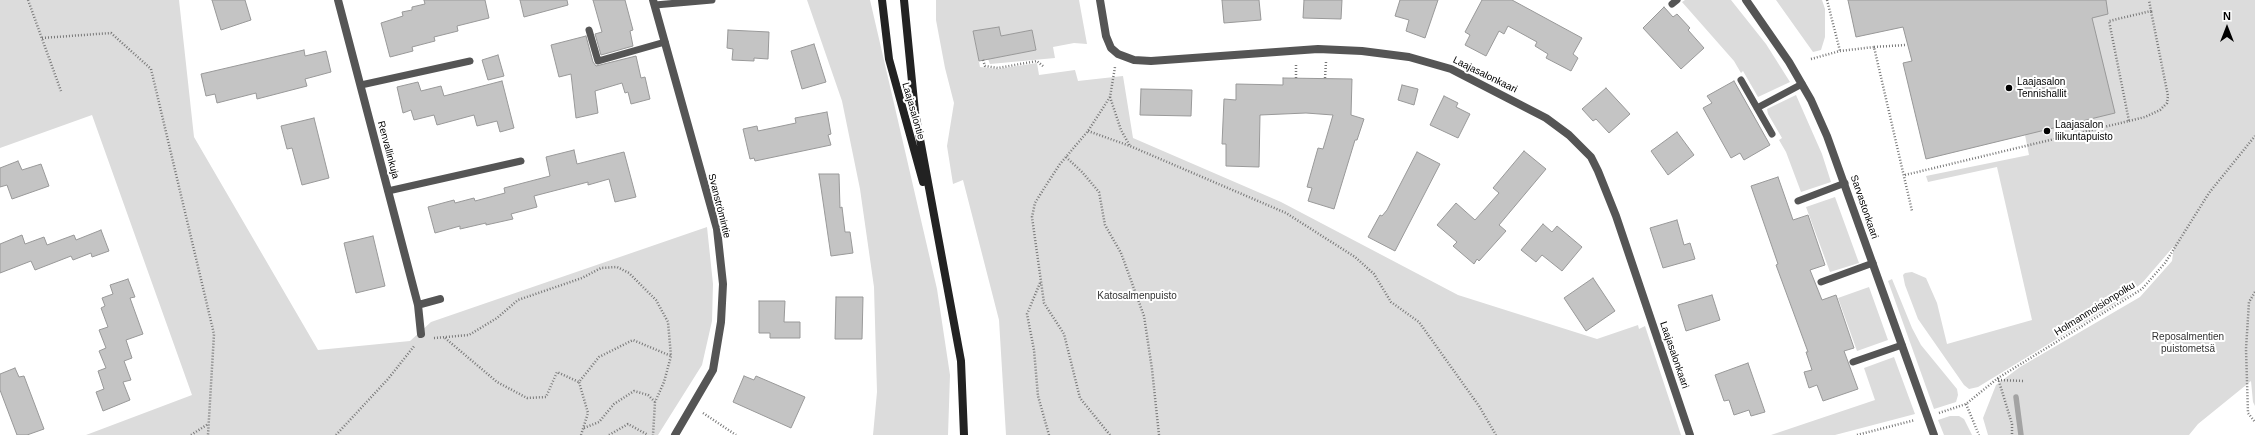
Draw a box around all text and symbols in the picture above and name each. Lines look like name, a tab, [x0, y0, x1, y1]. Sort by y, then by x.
north arrow	[2207, 8, 2247, 48]
text: N	[2223, 10, 2231, 22]
street label: Laajasalonkaari	[1451, 54, 1519, 96]
place label: Laajasalon Tennishallit	[2017, 76, 2066, 100]
street label: Laajasalontie	[899, 81, 927, 141]
marker: Laajasalon Tennishallit	[2004, 83, 2014, 93]
place label: Laajasalon liikuntapuisto	[2055, 119, 2113, 142]
street label: Renvallinkuja	[375, 120, 401, 180]
marker: Laajasalon liikuntapuisto	[2042, 126, 2052, 136]
street label: Svanströmintie	[705, 172, 733, 240]
street label: Sarvastonkaari	[1847, 174, 1881, 240]
street label: Holmanmoisionpolku	[2052, 279, 2138, 339]
park label: Katosalmenpuisto	[1097, 290, 1177, 302]
street label: Laajasalonkaari	[1657, 320, 1691, 390]
park label: Reposalmentien puistometsä	[2152, 331, 2224, 354]

